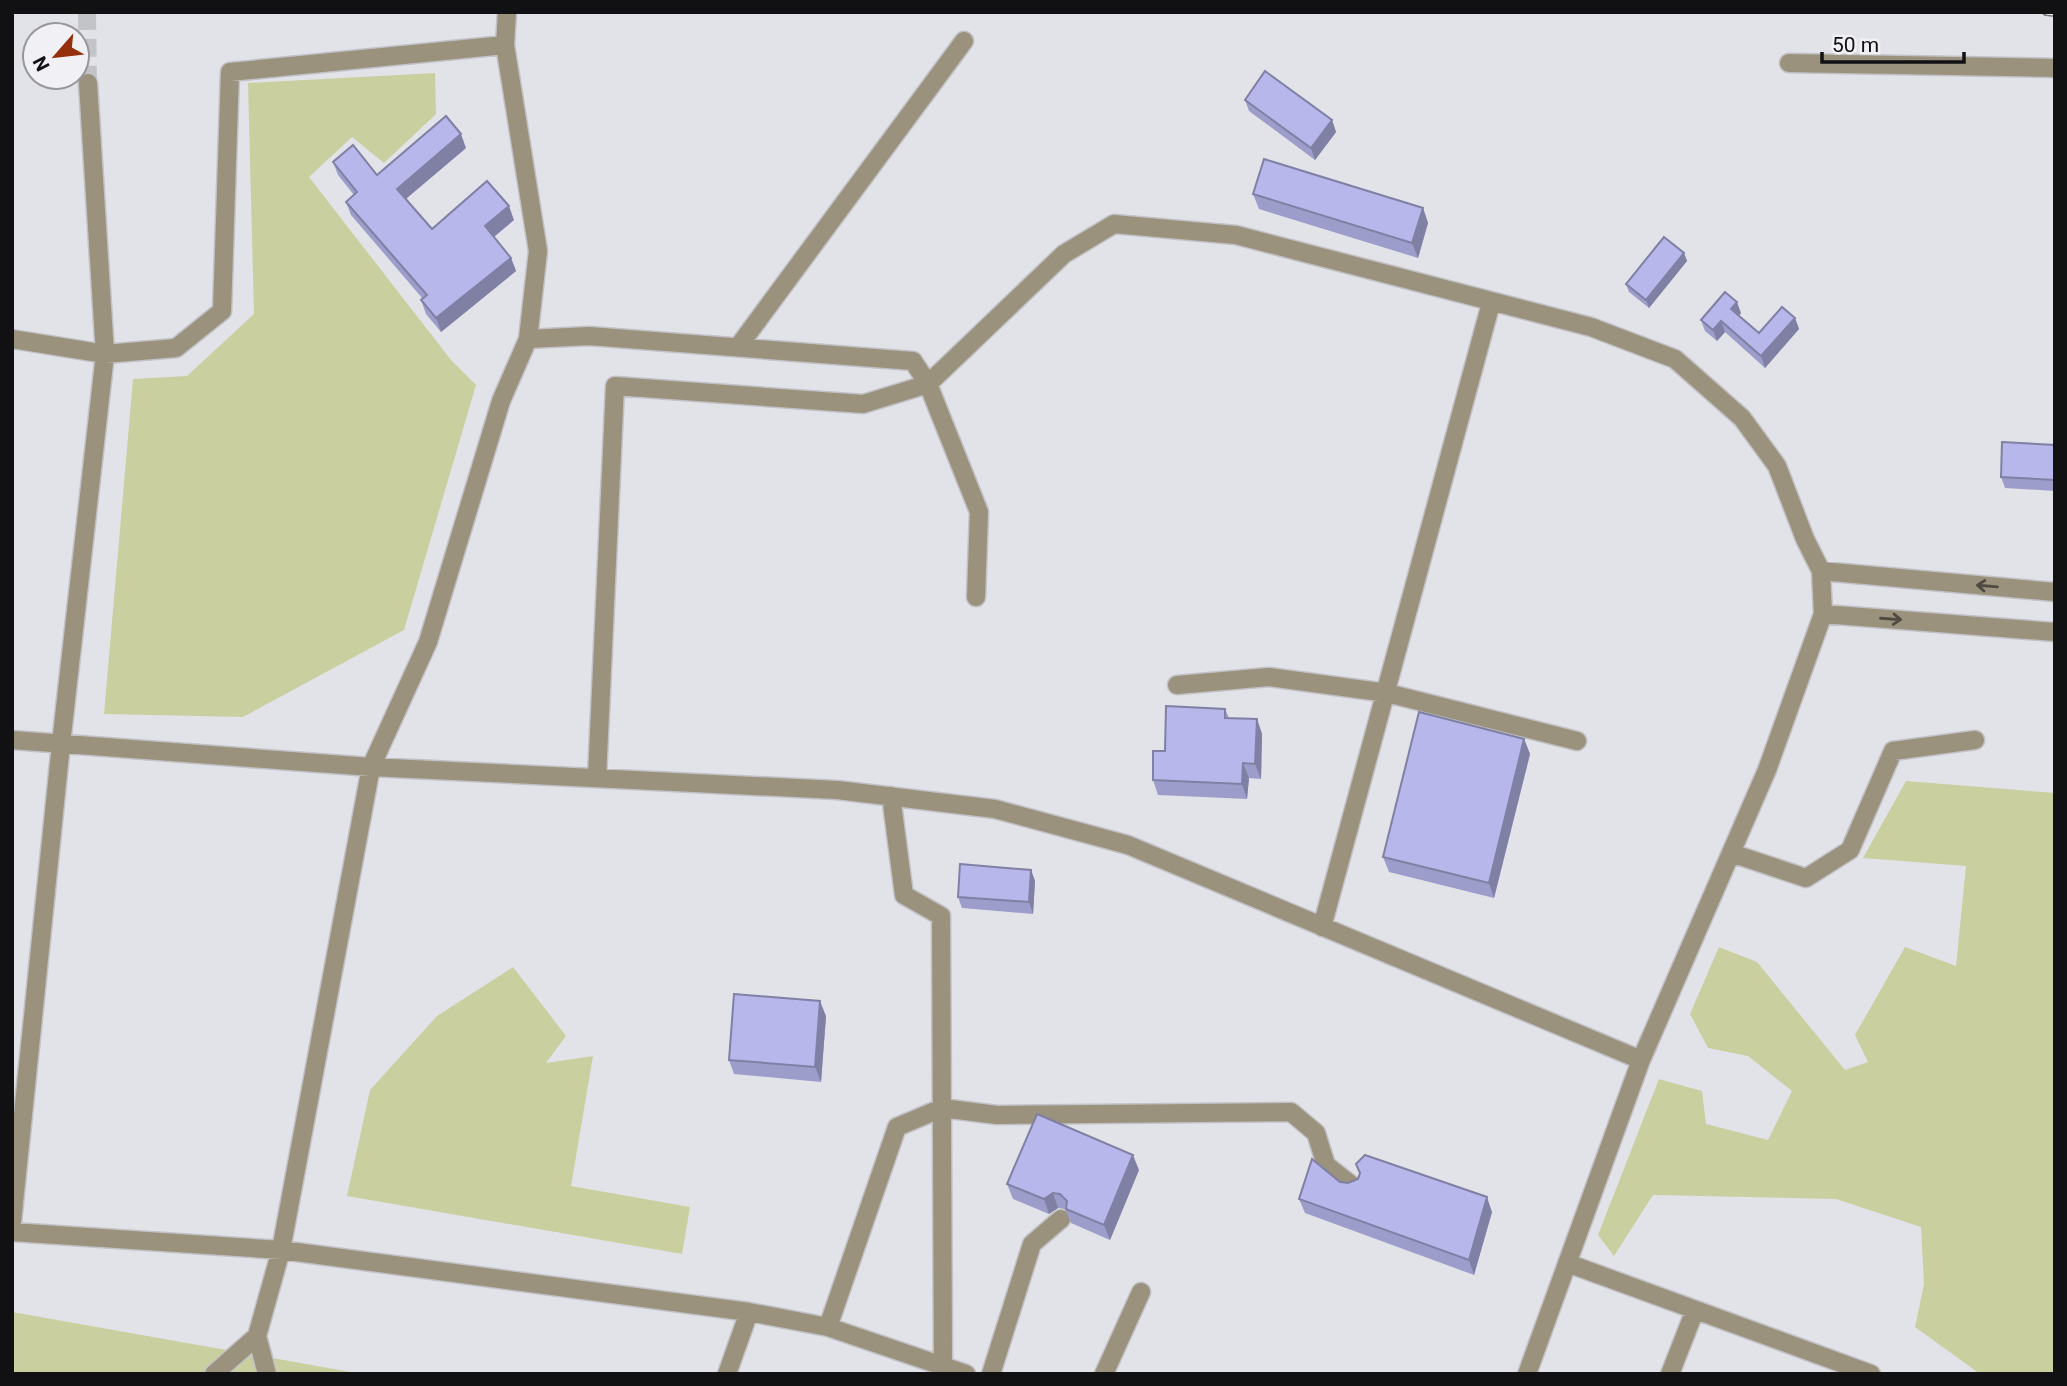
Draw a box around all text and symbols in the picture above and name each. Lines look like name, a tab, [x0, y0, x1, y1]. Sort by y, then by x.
north arrow	[21, 21, 91, 91]
scale bar	[1822, 21, 1964, 65]
text: 50 m	[1832, 33, 1879, 57]
text: N	[28, 52, 55, 75]
one-way arrow	[1976, 579, 1999, 592]
one-way arrow	[1879, 613, 1901, 626]

